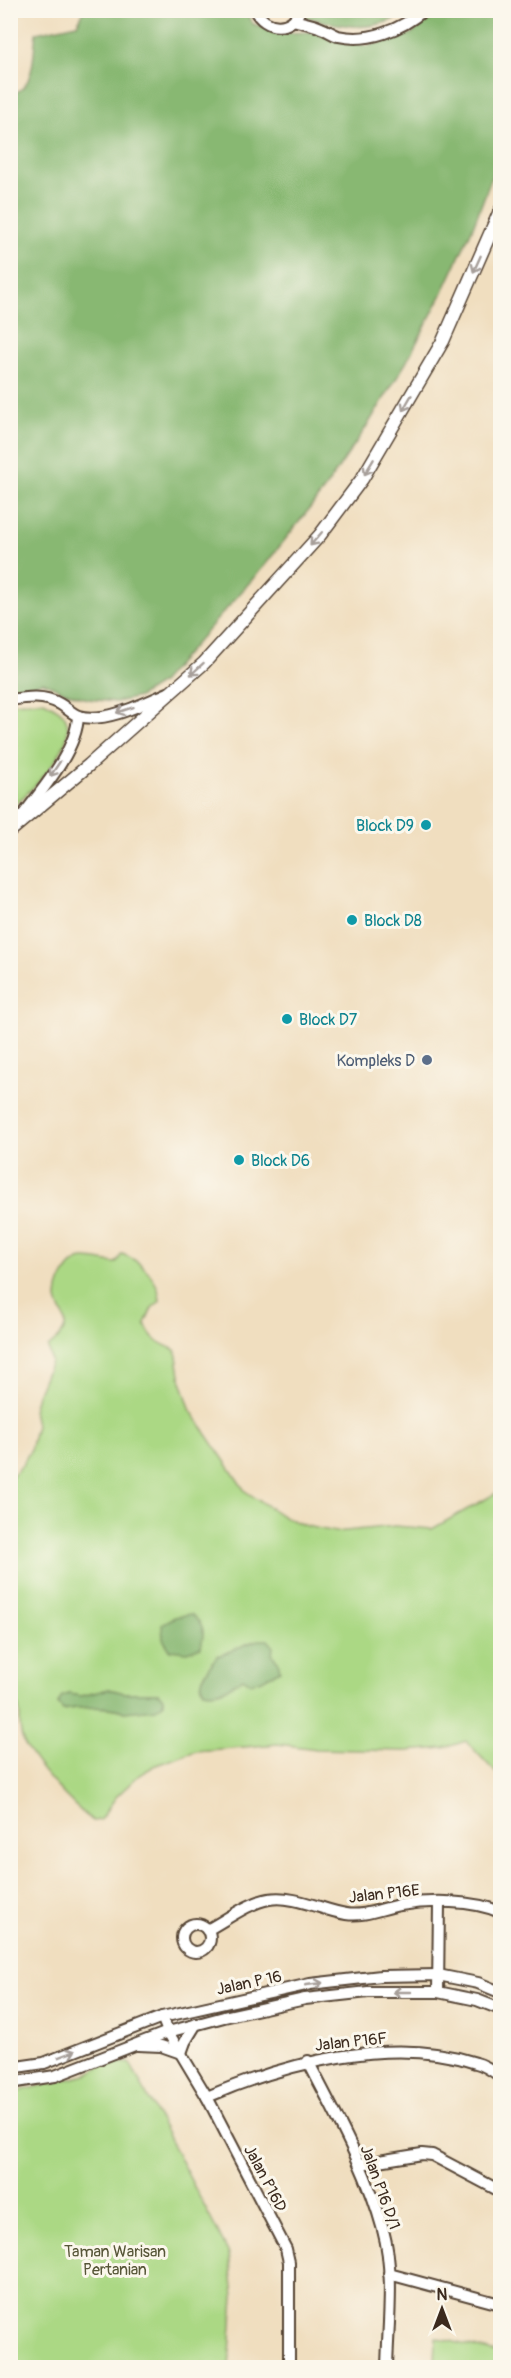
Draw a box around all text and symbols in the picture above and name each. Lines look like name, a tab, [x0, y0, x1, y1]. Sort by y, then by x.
one-way arrow	[471, 255, 482, 273]
one-way arrow	[400, 394, 412, 411]
one-way arrow	[362, 458, 374, 475]
one-way arrow	[309, 531, 323, 546]
one-way arrow	[190, 662, 205, 676]
one-way arrow	[116, 705, 135, 716]
one-way arrow	[49, 760, 61, 777]
place label: Block D9	[356, 816, 414, 836]
marker: Block D9	[419, 818, 433, 832]
place label: Block D8	[364, 911, 422, 931]
marker: Block D8	[345, 913, 359, 927]
place label: Block D7	[299, 1010, 358, 1030]
marker: Block D7	[280, 1012, 294, 1026]
place label: Kompleks D	[336, 1051, 415, 1071]
marker: Kompleks D	[420, 1053, 434, 1067]
place label: Block D6	[251, 1151, 310, 1171]
marker: Block D6	[232, 1153, 246, 1167]
street label: Jalan P16E	[348, 1880, 421, 1908]
street label: Jalan P 16	[215, 1966, 284, 2000]
one-way arrow	[304, 1979, 324, 1990]
one-way arrow	[393, 1986, 413, 1998]
street label: Jalan P16F	[314, 2028, 389, 2056]
one-way arrow	[57, 2047, 76, 2058]
street label: Jalan P16D	[239, 2142, 291, 2215]
street label: Jalan P16 D/1	[356, 2142, 405, 2232]
park label: Taman Warisan Pertanian	[64, 2242, 166, 2280]
north arrow	[412, 2279, 472, 2339]
text: N	[437, 2285, 448, 2305]

